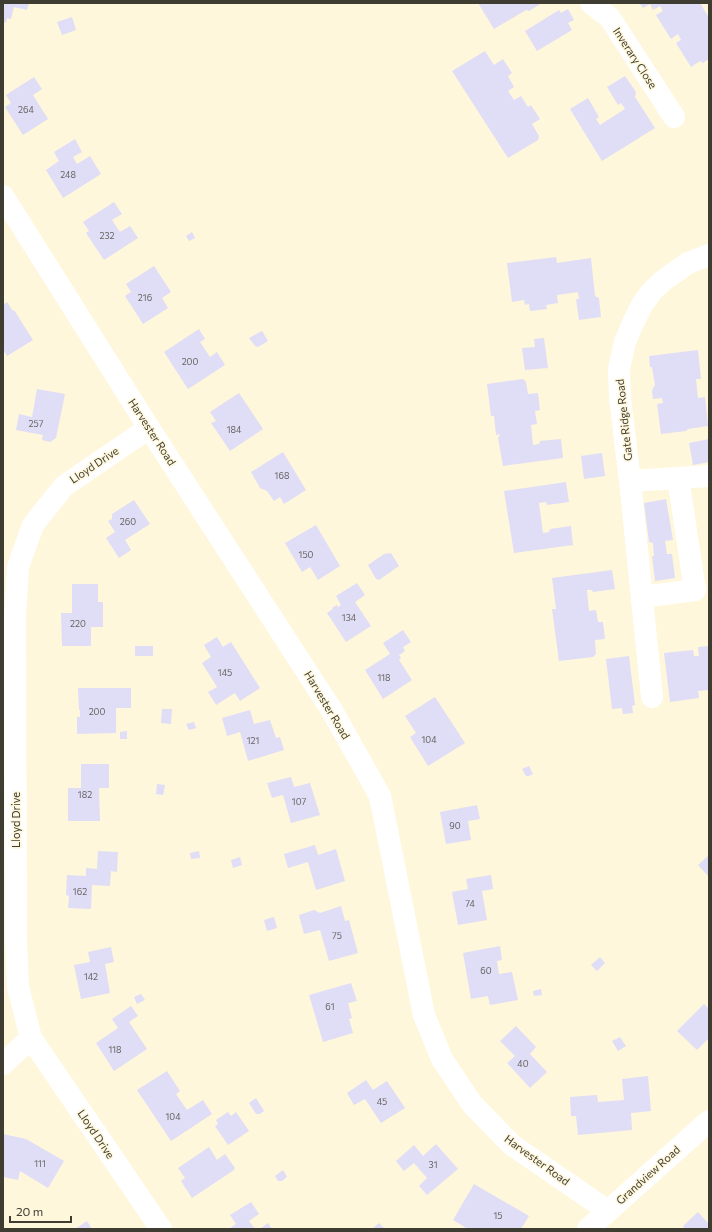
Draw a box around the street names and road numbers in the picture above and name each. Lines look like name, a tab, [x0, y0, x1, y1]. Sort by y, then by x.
street label: Inverary Close	[611, 25, 660, 91]
street label: Gate Ridge Road	[613, 379, 634, 462]
street label: Harvester Road	[126, 396, 179, 468]
street label: Lloyd Drive	[67, 443, 121, 486]
street label: Harvester Road	[302, 668, 353, 741]
street label: Lloyd Drive	[9, 792, 22, 848]
street label: Lloyd Drive	[75, 1107, 118, 1161]
street label: Harvester Road	[502, 1132, 572, 1187]
street label: Grandview Road	[613, 1143, 682, 1207]

